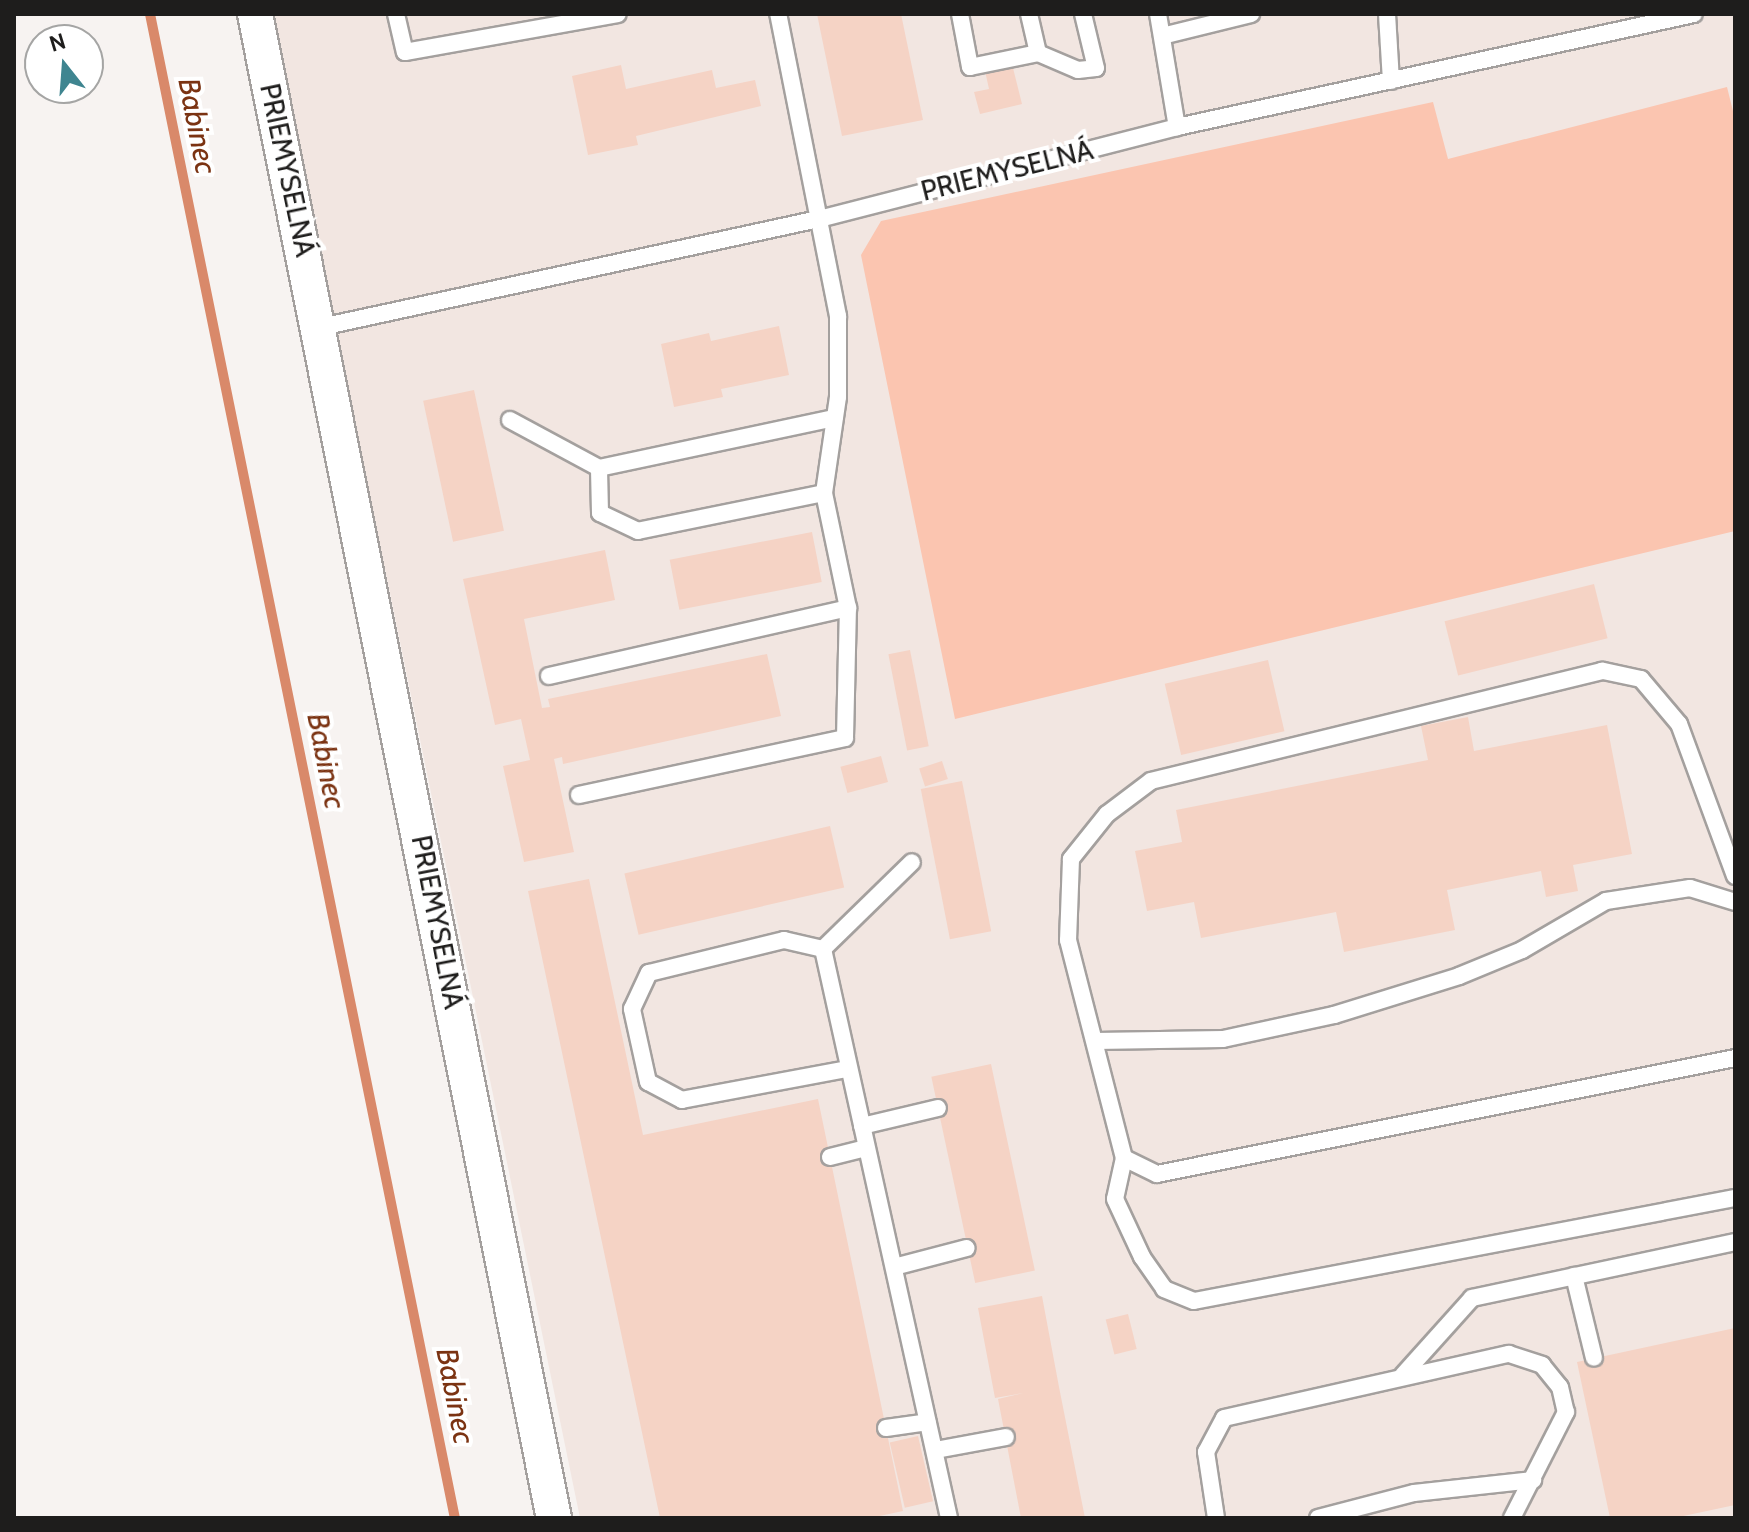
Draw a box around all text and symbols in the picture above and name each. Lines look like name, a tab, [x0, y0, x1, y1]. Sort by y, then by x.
north arrow	[24, 24, 104, 104]
text: N	[46, 27, 69, 58]
water label: Babinec	[170, 75, 224, 177]
street label: PRIEMYSELNÁ	[253, 80, 323, 260]
street label: PRIEMYSELNÁ	[917, 132, 1097, 208]
water label: Babinec	[299, 710, 353, 812]
street label: PRIEMYSELNÁ	[405, 832, 471, 1012]
water label: Babinec	[428, 1345, 482, 1447]

